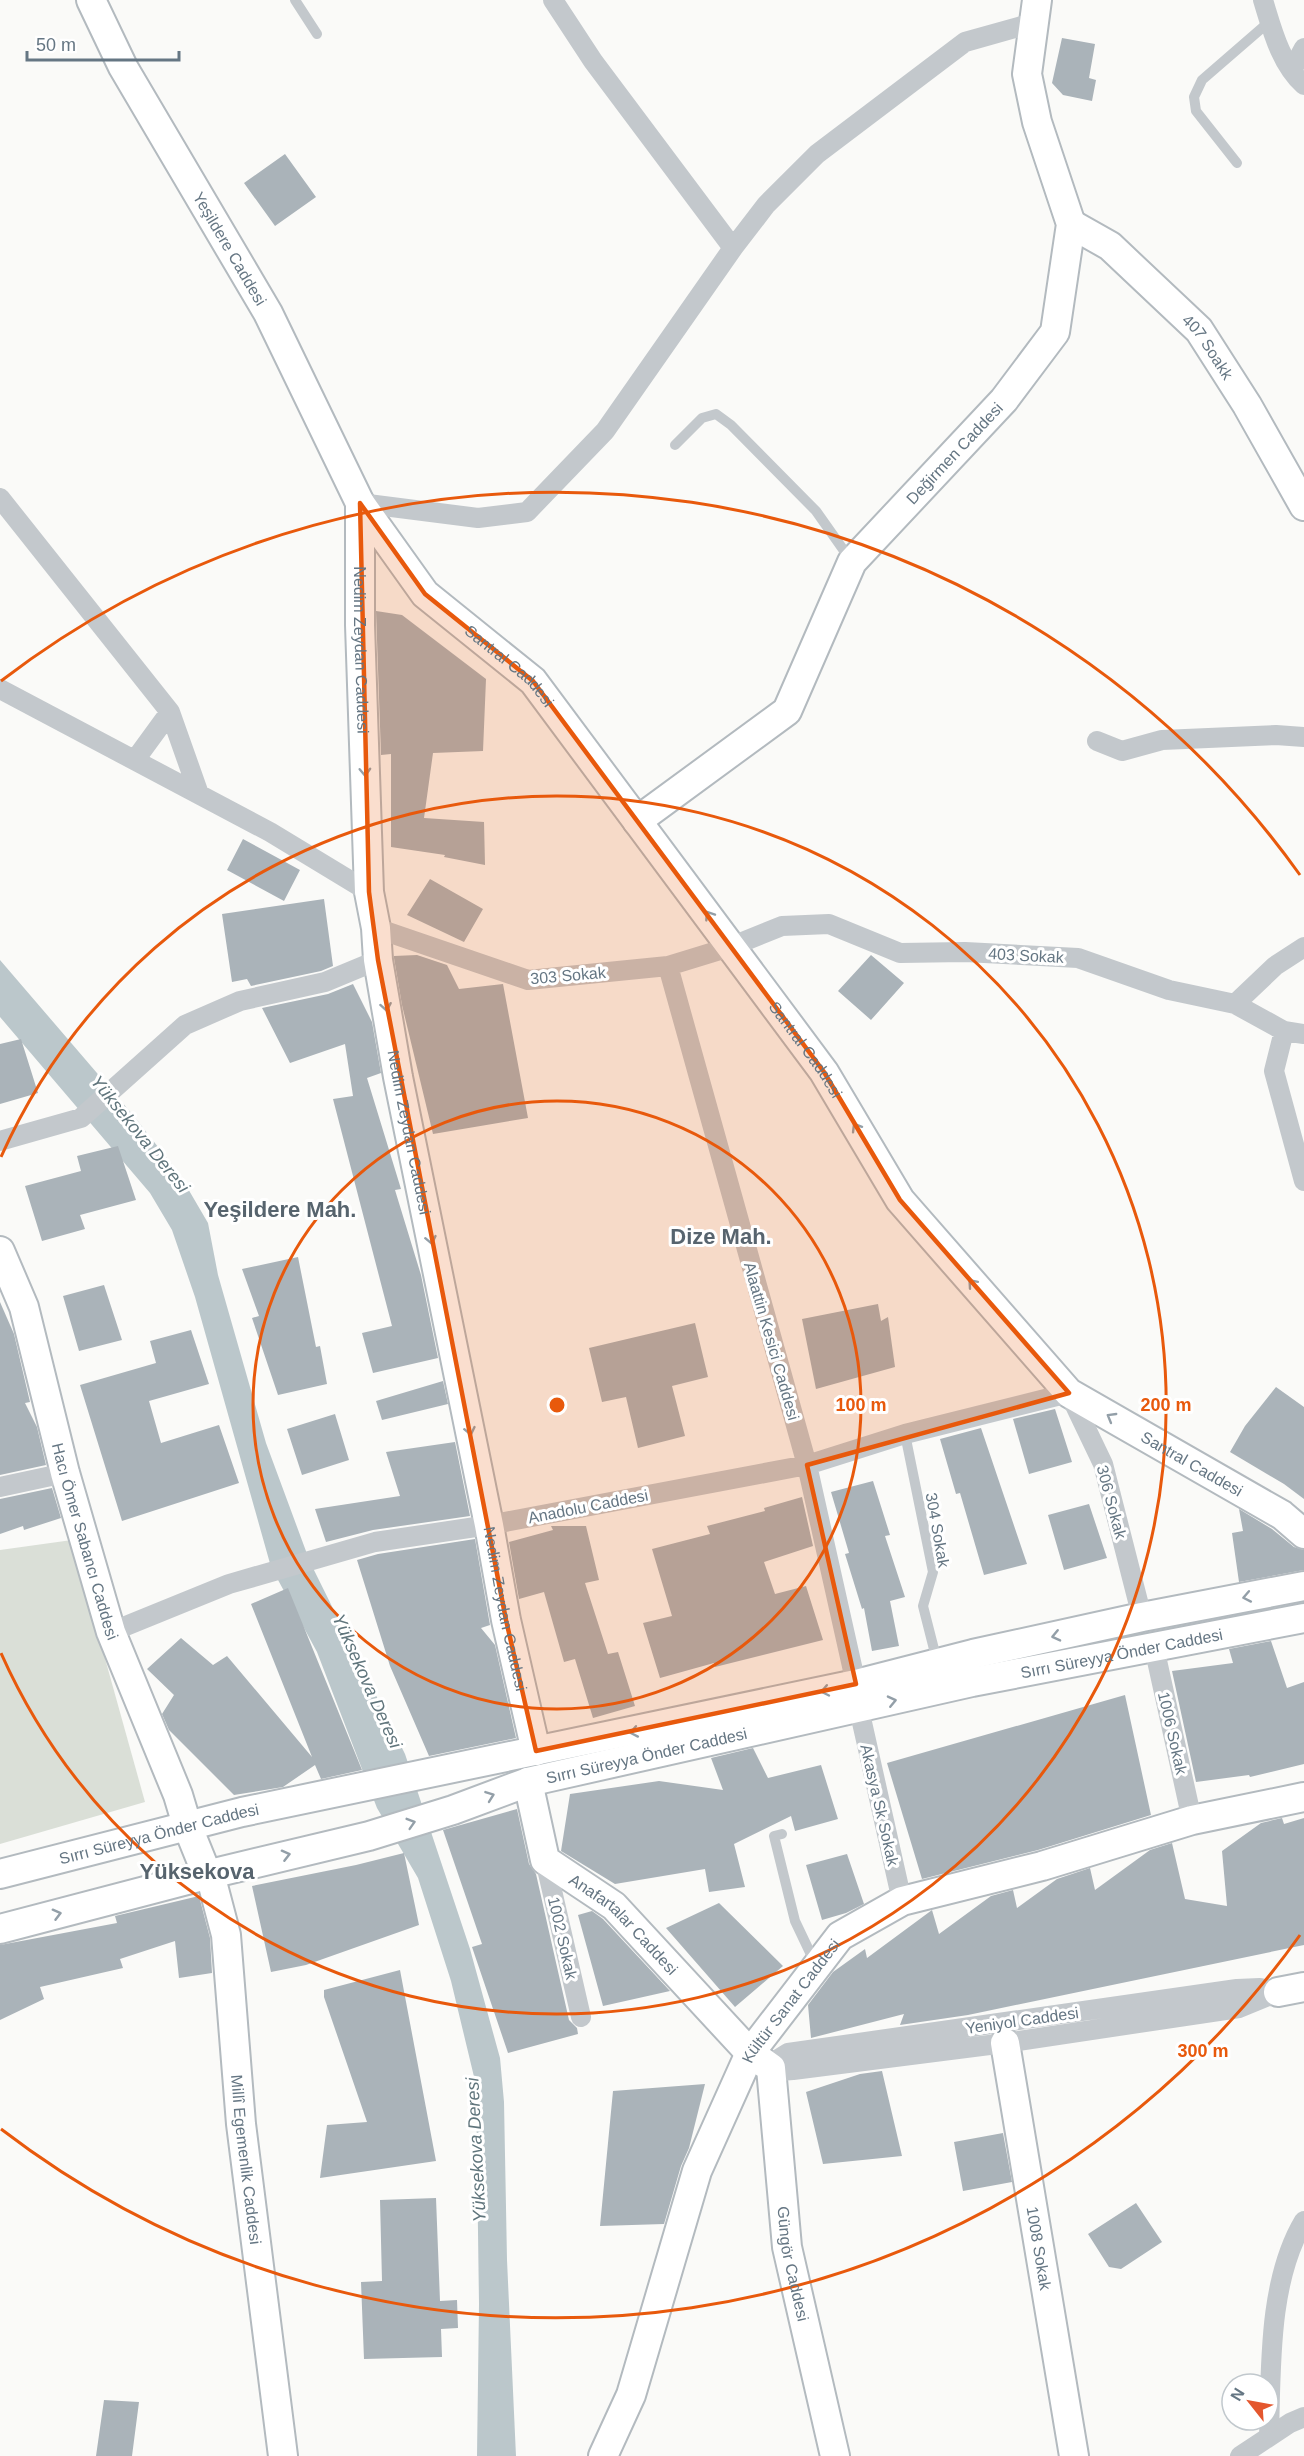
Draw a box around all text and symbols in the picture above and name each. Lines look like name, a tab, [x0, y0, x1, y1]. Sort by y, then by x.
scale bar	[27, 24, 178, 62]
text: 50 m	[36, 35, 76, 55]
street label: Yeşildere Caddesi	[190, 189, 270, 308]
street label: 407 Soakk	[1179, 311, 1237, 383]
street label: Değirmen Caddesi	[903, 399, 1006, 508]
street label: Nedim Zeydan Caddesi	[351, 566, 372, 734]
street label: Santral Caddesi	[462, 622, 557, 710]
one-way arrow	[359, 767, 371, 776]
one-way arrow	[705, 911, 716, 922]
street label: 403 Sokak	[988, 945, 1065, 966]
street label: 303 Sokak	[530, 964, 607, 987]
street label: Santral Caddesi	[766, 998, 845, 1101]
one-way arrow	[379, 1003, 391, 1012]
street label: Nedim Zeydan Caddesi	[385, 1049, 434, 1216]
water label: Yüksekova Deresi	[87, 1071, 194, 1197]
one-way arrow	[852, 1122, 864, 1133]
district label: Yeşildere Mah.	[204, 1197, 356, 1222]
district label: Dize Mah.	[670, 1224, 772, 1249]
one-way arrow	[424, 1235, 437, 1245]
street label: Alaattin Kesici Caddesi	[741, 1260, 802, 1422]
one-way arrow	[968, 1279, 979, 1290]
centre of rings	[547, 1395, 567, 1415]
text: 100 m	[835, 1395, 887, 1415]
text: 200 m	[1140, 1395, 1192, 1415]
one-way arrow	[1107, 1413, 1117, 1424]
one-way arrow	[463, 1426, 476, 1436]
street label: Santral Caddesi	[1138, 1428, 1245, 1500]
street label: Hacı Ömer Sabancı Caddesi	[49, 1441, 121, 1642]
street label: 306 Sokak	[1094, 1463, 1130, 1542]
street label: Anadolu Caddesi	[527, 1487, 650, 1526]
street label: 304 Sokak	[923, 1491, 953, 1570]
street label: Nedim Zeydan Caddesi	[480, 1525, 530, 1693]
one-way arrow	[1242, 1590, 1252, 1603]
water label: Yüksekova Deresi	[328, 1611, 406, 1752]
street label: Sırrı Süreyya Önder Caddesi	[1019, 1626, 1224, 1681]
one-way arrow	[1051, 1629, 1061, 1642]
one-way arrow	[820, 1684, 830, 1697]
street label: 1006 Sokak	[1155, 1690, 1191, 1777]
one-way arrow	[887, 1695, 897, 1708]
street label: Sırrı Süreyya Önder Caddesi	[544, 1725, 749, 1787]
one-way arrow	[630, 1725, 640, 1738]
street label: Akasya Sk Sokak	[857, 1743, 902, 1869]
one-way arrow	[484, 1791, 495, 1803]
street label: Sırrı Süreyya Önder Caddesi	[57, 1801, 260, 1868]
one-way arrow	[405, 1818, 416, 1830]
one-way arrow	[281, 1850, 291, 1863]
district label: Yüksekova	[140, 1859, 255, 1884]
street label: Anafartalar Caddesi	[566, 1871, 681, 1978]
street label: 1002 Sokak	[545, 1895, 581, 1982]
one-way arrow	[51, 1909, 61, 1921]
street label: Kültür Sanat Caddesi	[739, 1936, 844, 2065]
street label: Yeniyol Caddesi	[964, 2004, 1080, 2037]
text: 300 m	[1177, 2041, 1229, 2061]
street label: Millî Egemenlik Caddesi	[228, 2074, 264, 2245]
water label: Yüksekova Deresi	[462, 2076, 490, 2223]
street label: 1008 Sokak	[1023, 2205, 1054, 2292]
street label: Güngör Caddesi	[774, 2206, 812, 2323]
north arrow	[1220, 2372, 1280, 2432]
text: N	[1227, 2385, 1248, 2404]

